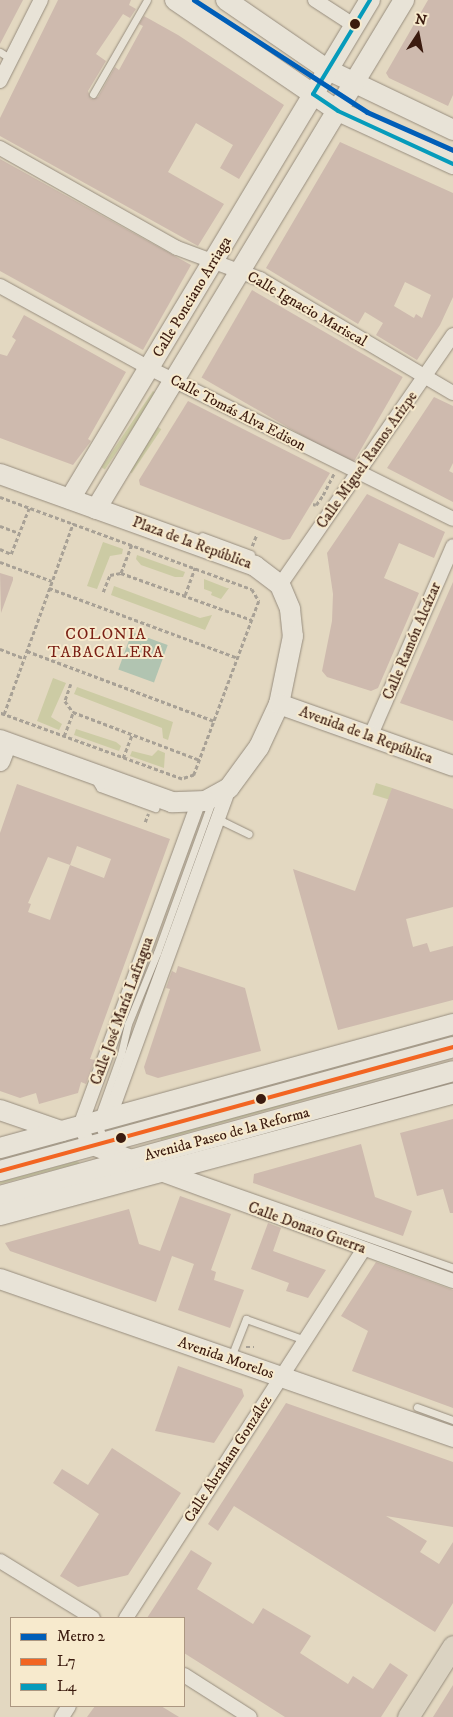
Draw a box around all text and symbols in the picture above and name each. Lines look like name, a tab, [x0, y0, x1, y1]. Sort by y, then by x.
north arrow	[393, 10, 443, 60]
text: N	[414, 10, 428, 30]
unlabelled marker	[350, 19, 360, 29]
street label: Calle Ponciano Arriaga	[149, 233, 235, 361]
street label: Calle Ignacio Mariscal	[244, 267, 370, 351]
street label: Calle Tomás Alva Edison	[167, 371, 309, 455]
street label: Calle Miguel Ramos Arizpe	[313, 388, 421, 532]
street label: Plaza de la República	[130, 513, 254, 573]
street label: Calle Ramón Alcázar	[379, 580, 445, 702]
district label: COLONIA TABACALERA	[46, 624, 166, 662]
street label: Avenida de la República	[297, 702, 435, 768]
street label: Calle José María Lafragua	[87, 935, 157, 1087]
unlabelled marker	[256, 1094, 266, 1104]
street label: Avenida Paseo de la Reforma	[143, 1103, 311, 1165]
unlabelled marker	[116, 1133, 126, 1143]
street label: Calle Donato Guerra	[246, 1198, 368, 1258]
street label: Avenida Morelos	[176, 1333, 276, 1383]
street label: Calle Abraham González	[180, 1392, 276, 1526]
legend	[10, 1617, 185, 1707]
text: Metro 2	[57, 1627, 105, 1646]
text: L7	[57, 1652, 76, 1671]
text: L4	[57, 1677, 76, 1696]

